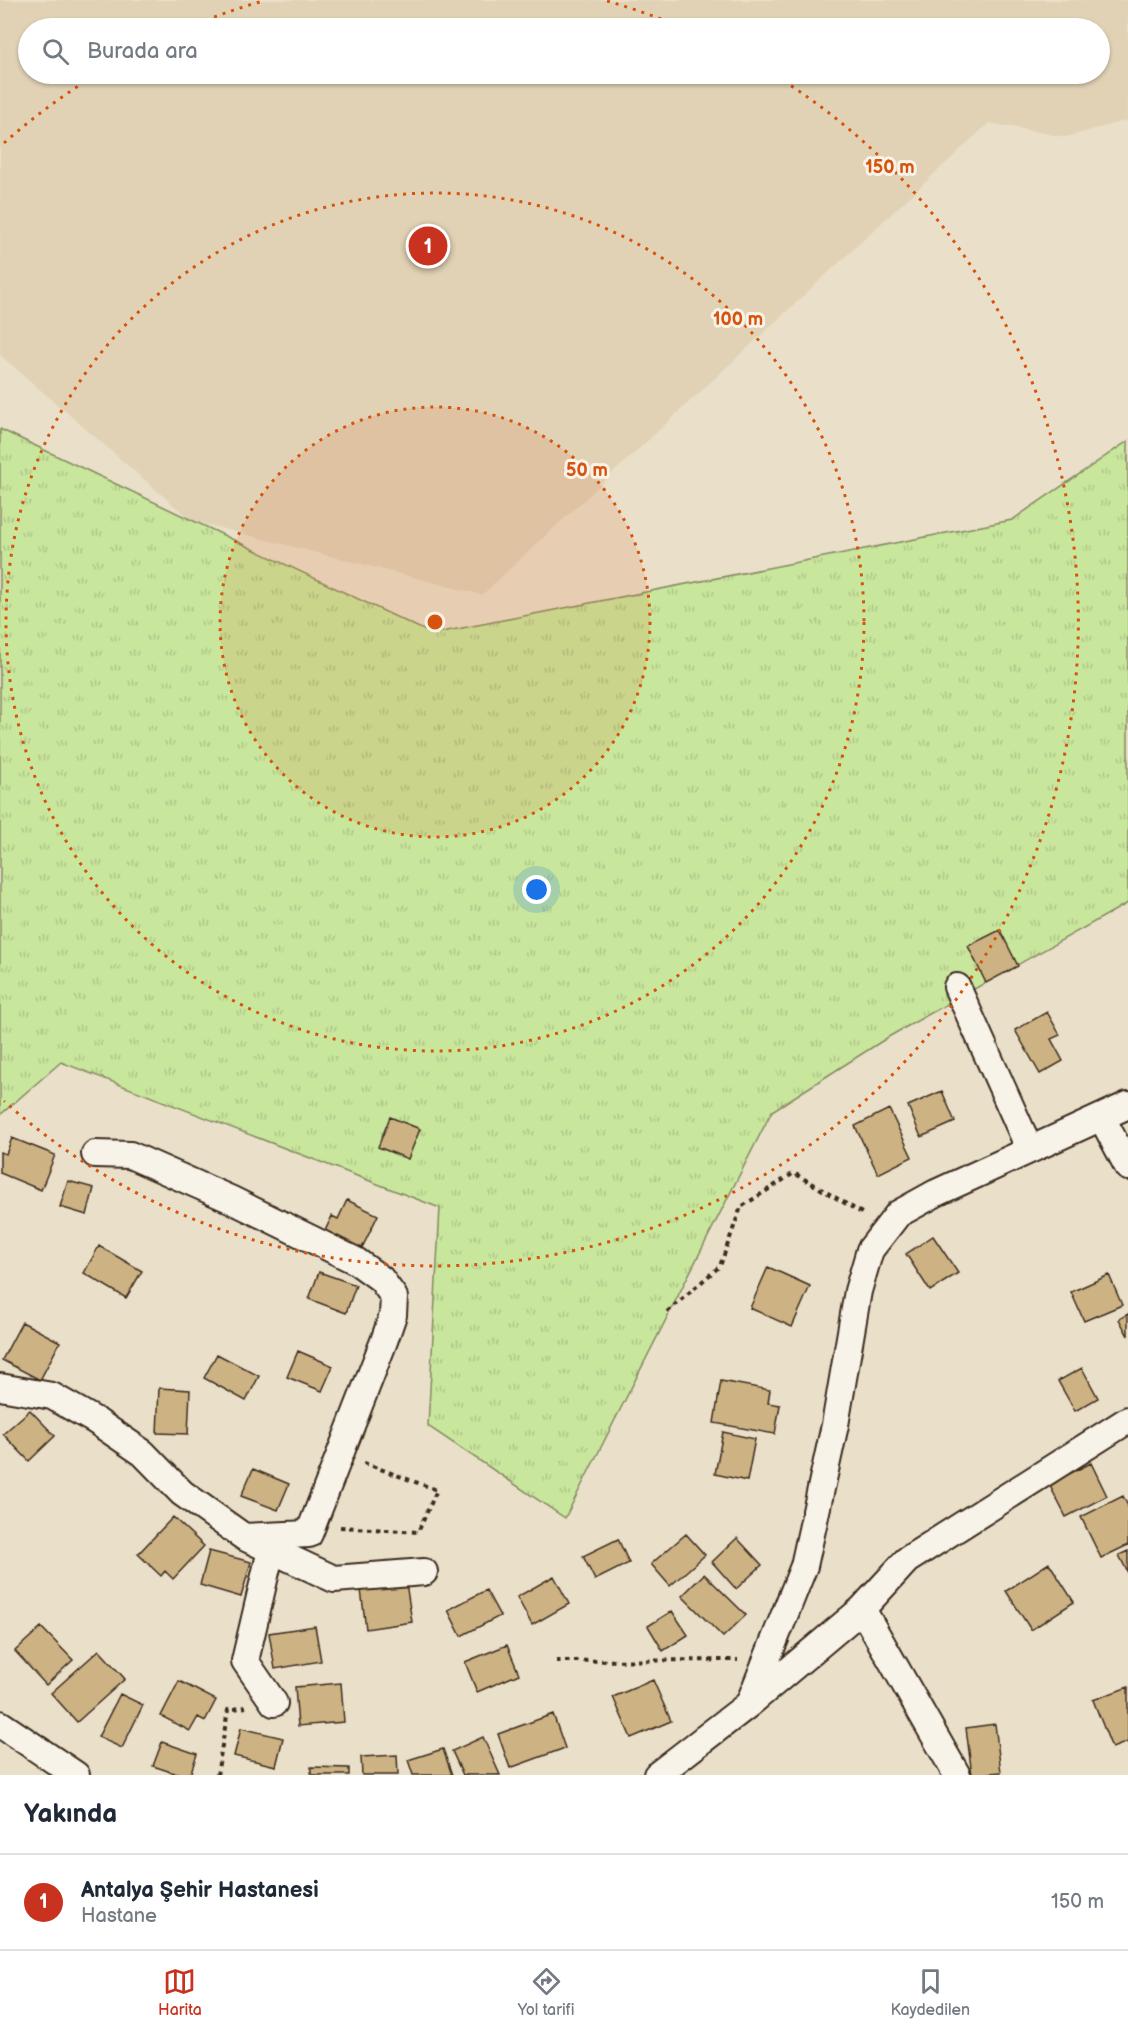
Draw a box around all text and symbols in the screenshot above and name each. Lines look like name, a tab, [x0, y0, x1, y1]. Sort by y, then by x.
search box	[18, 18, 1110, 84]
icon: search	[39, 35, 72, 68]
text: Burada ara	[87, 38, 198, 65]
text: 150 m	[865, 157, 915, 178]
pin: 1	[408, 224, 448, 268]
text: 100 m	[713, 309, 763, 330]
text: 50 m	[566, 460, 608, 481]
centre of rings	[425, 612, 445, 632]
your location	[522, 875, 551, 904]
text: Yakında	[24, 1799, 117, 1830]
text: Antalya Şehir Hastanesi	[81, 1877, 319, 1904]
text: 1	[39, 1890, 48, 1914]
text: 150 m	[1051, 1890, 1104, 1914]
text: Hastane	[81, 1904, 157, 1928]
tab: Harita	[158, 1965, 202, 2020]
tab: Yol tarifi	[518, 1965, 574, 2020]
tab: Kaydedilen	[890, 1965, 970, 2020]

